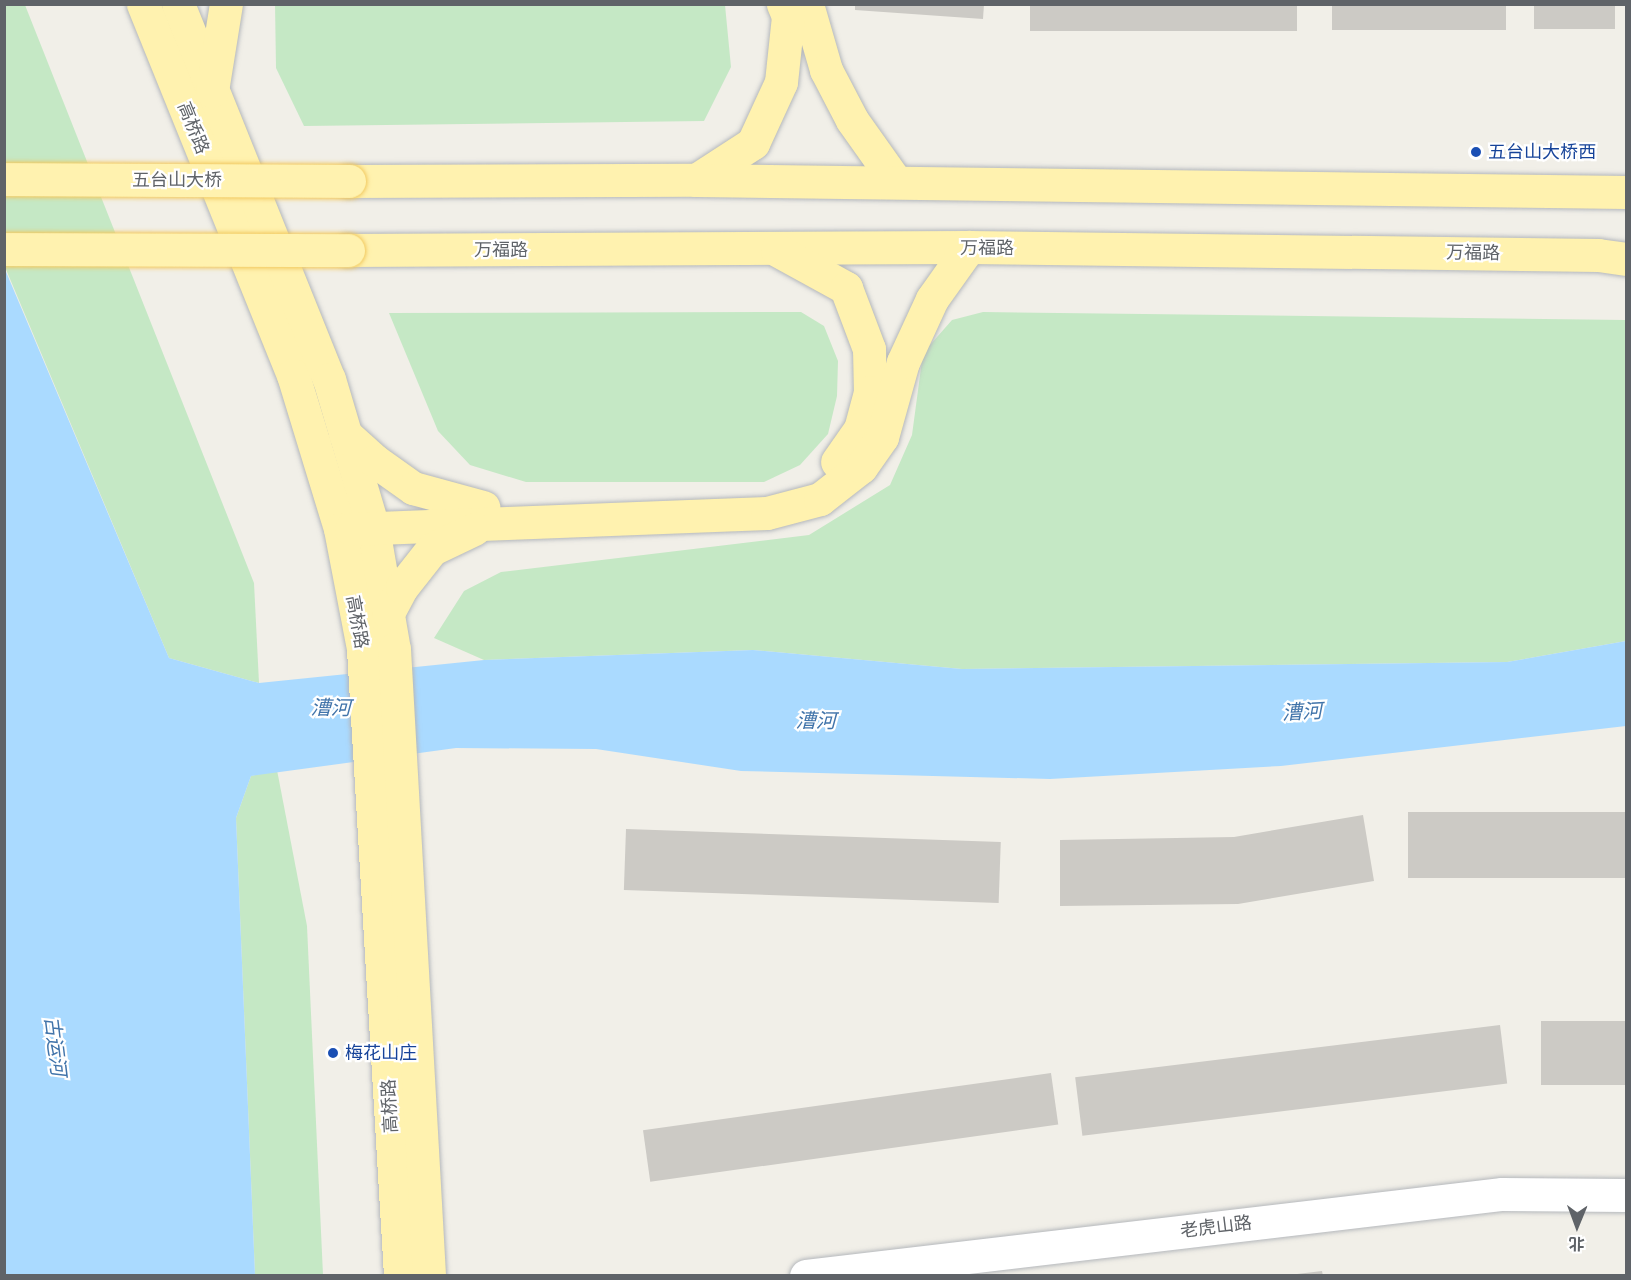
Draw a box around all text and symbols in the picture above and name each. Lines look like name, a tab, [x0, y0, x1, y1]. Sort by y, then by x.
street label: 高桥路	[173, 99, 213, 157]
place label: 五台山大桥西	[1488, 141, 1596, 163]
marker: 五台山大桥西	[1469, 145, 1483, 159]
street label: 五台山大桥	[132, 169, 222, 191]
street label: 万福路	[960, 237, 1014, 259]
street label: 万福路	[474, 239, 528, 261]
street label: 万福路	[1446, 242, 1500, 264]
street label: 高桥路	[342, 594, 372, 650]
water label: 漕河	[311, 695, 351, 719]
water label: 漕河	[1281, 698, 1323, 724]
water label: 漕河	[796, 708, 836, 732]
water label: 古运河	[40, 1015, 72, 1077]
place label: 梅花山庄	[345, 1042, 417, 1064]
marker: 梅花山庄	[326, 1046, 340, 1060]
street label: 高桥路	[378, 1078, 402, 1134]
north arrow	[1547, 1196, 1607, 1256]
street label: 老虎山路	[1179, 1212, 1253, 1242]
text: 北	[1569, 1234, 1585, 1254]

